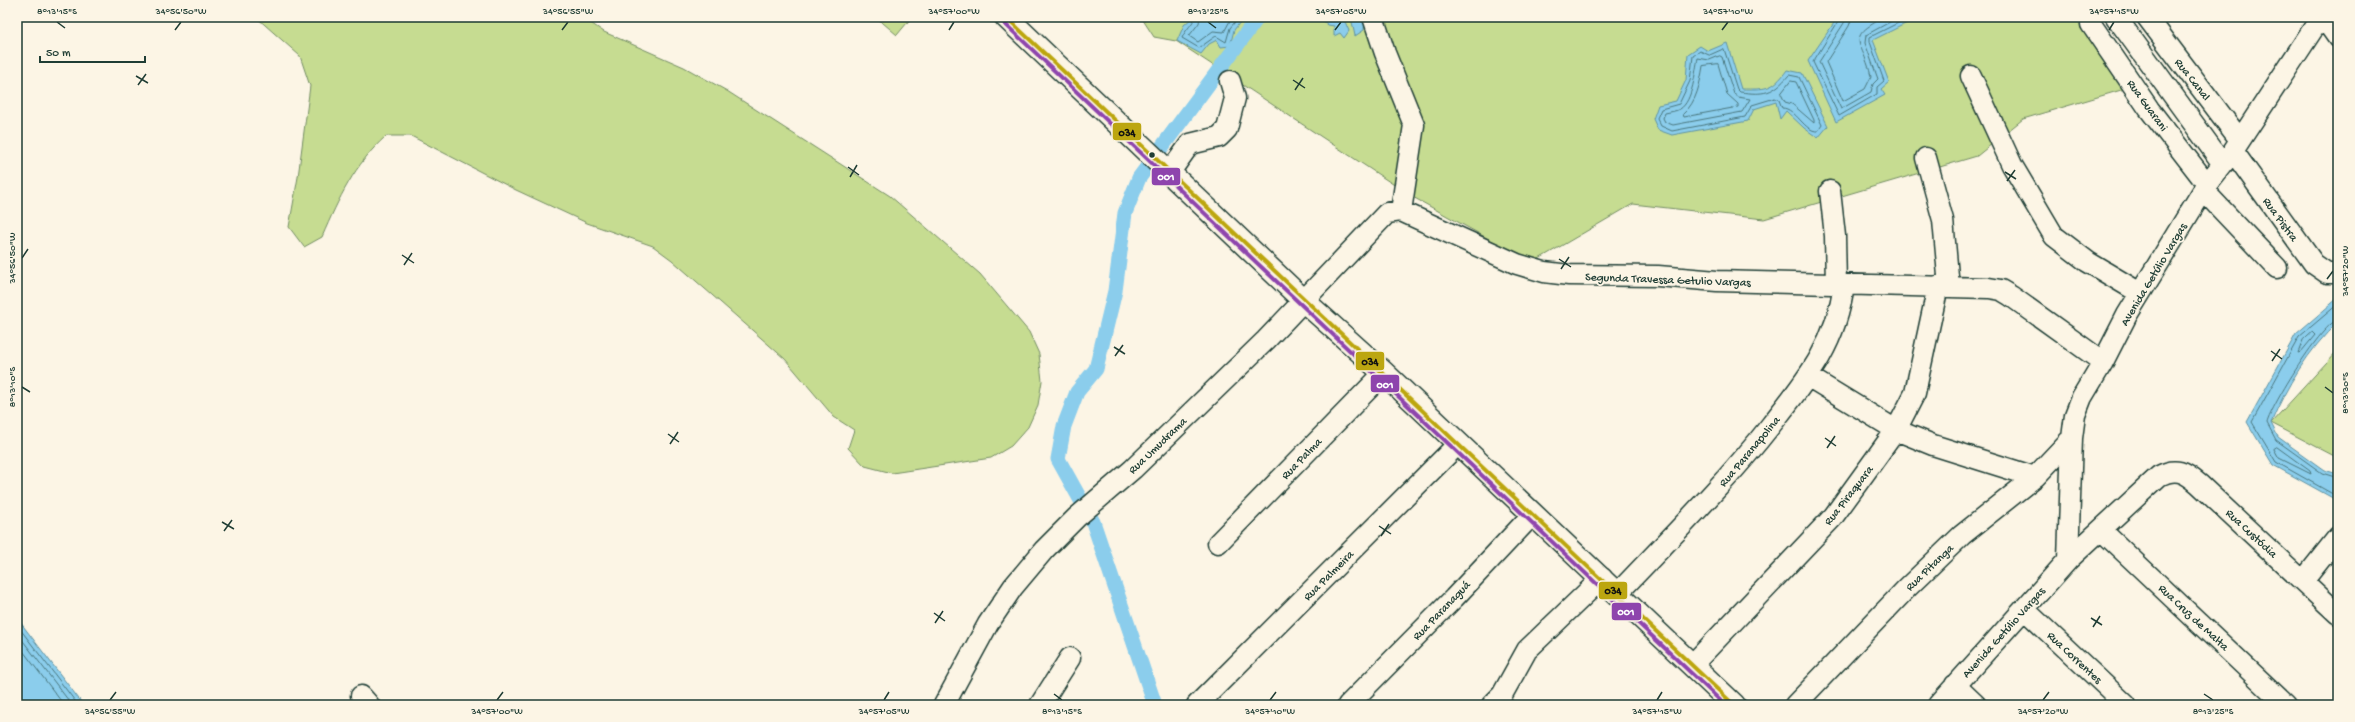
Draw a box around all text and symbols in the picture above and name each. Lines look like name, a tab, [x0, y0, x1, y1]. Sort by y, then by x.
text: 8°13'15"S	[37, 6, 77, 18]
text: 34°56'50"W	[155, 6, 207, 18]
text: 34°56'55"W	[542, 6, 594, 18]
text: 34°57'00"W	[927, 6, 980, 18]
text: 8°13'25"S	[1188, 6, 1229, 18]
text: 34°57'05"W	[1314, 6, 1367, 18]
text: 34°57'10"W	[1702, 6, 1753, 18]
text: 34°57'15"W	[2088, 6, 2139, 18]
scale bar	[40, 38, 145, 64]
text: 50 m	[46, 47, 71, 61]
street label: Rua Canal	[2171, 56, 2212, 104]
street label: Rua Guarani	[2123, 78, 2170, 135]
line badge: 034	[1112, 122, 1142, 141]
text: 034	[1118, 128, 1136, 140]
unlabelled marker	[1147, 150, 1157, 160]
line badge: 001	[1151, 167, 1181, 186]
text: 001	[1158, 172, 1174, 184]
street label: Rua Pistra	[2259, 195, 2300, 245]
street label: Avenida Getúlio Vargas	[2118, 221, 2191, 329]
text: 34°56'50"W	[7, 232, 19, 284]
text: 34°57'20"W	[2340, 245, 2352, 297]
street label: Segunda Travessa Getulio Vargas	[1585, 271, 1752, 291]
line badge: 034	[1355, 351, 1385, 371]
text: 034	[1361, 357, 1379, 369]
text: 8°13'10"S	[7, 367, 19, 407]
text: 8°13'30"S	[2340, 372, 2352, 414]
line badge: 001	[1370, 374, 1400, 393]
text: 001	[1377, 380, 1393, 392]
street label: Rua Paranapolina	[1717, 414, 1784, 490]
street label: Rua Umudrama	[1126, 415, 1191, 478]
street label: Rua Palma	[1279, 435, 1326, 483]
street label: Rua Piraquara	[1822, 463, 1877, 529]
street label: Rua Custódia	[2222, 507, 2280, 562]
street label: Rua Pitanga	[1903, 542, 1958, 595]
street label: Rua Palmeira	[1301, 548, 1358, 605]
street label: Rua Paranaguá	[1411, 579, 1474, 644]
line badge: 034	[1598, 581, 1628, 600]
street label: Rua Cruz de Malta	[2155, 582, 2231, 655]
street label: Avenida Getúlio Vargas	[1960, 585, 2049, 682]
text: 034	[1604, 586, 1622, 598]
line badge: 001	[1611, 602, 1642, 621]
text: 001	[1618, 607, 1634, 619]
street label: Rua Correntes	[2043, 629, 2104, 688]
text: 34°56'55"W	[84, 706, 136, 718]
text: 34°57'00"W	[470, 706, 523, 718]
text: 34°57'05"W	[857, 706, 910, 718]
text: 8°13'15"S	[1042, 706, 1082, 718]
text: 34°57'10"W	[1244, 706, 1295, 718]
text: 34°57'15"W	[1631, 706, 1682, 718]
text: 34°57'20"W	[2017, 706, 2069, 718]
text: 8°13'25"S	[2193, 706, 2234, 718]

